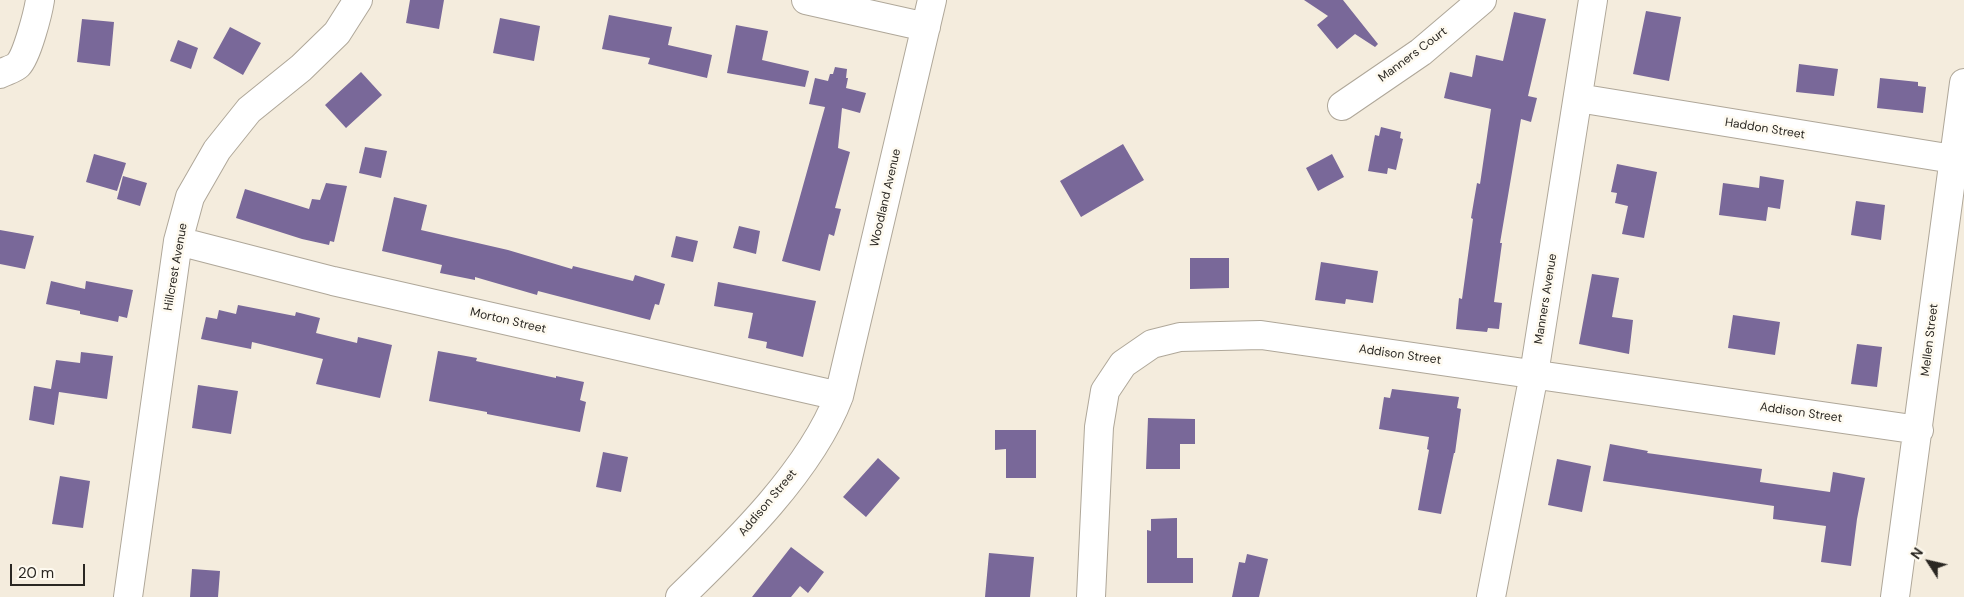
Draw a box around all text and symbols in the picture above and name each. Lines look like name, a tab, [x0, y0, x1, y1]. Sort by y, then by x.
street label: Manners Court	[1376, 24, 1450, 86]
street label: Haddon Street	[1724, 116, 1806, 142]
street label: Woodland Avenue	[868, 147, 904, 249]
street label: Hillcrest Avenue	[161, 222, 191, 312]
street label: Manners Avenue	[1532, 253, 1560, 345]
street label: Mellen Street	[1918, 303, 1942, 377]
street label: Morton Street	[469, 305, 547, 337]
street label: Addison Street	[1358, 342, 1442, 368]
street label: Addison Street	[1759, 400, 1843, 426]
street label: Addison Street	[736, 467, 800, 539]
north arrow	[1904, 537, 1954, 587]
text: N	[1906, 544, 1927, 563]
scale bar	[12, 554, 88, 586]
text: 20 m	[18, 563, 54, 583]

